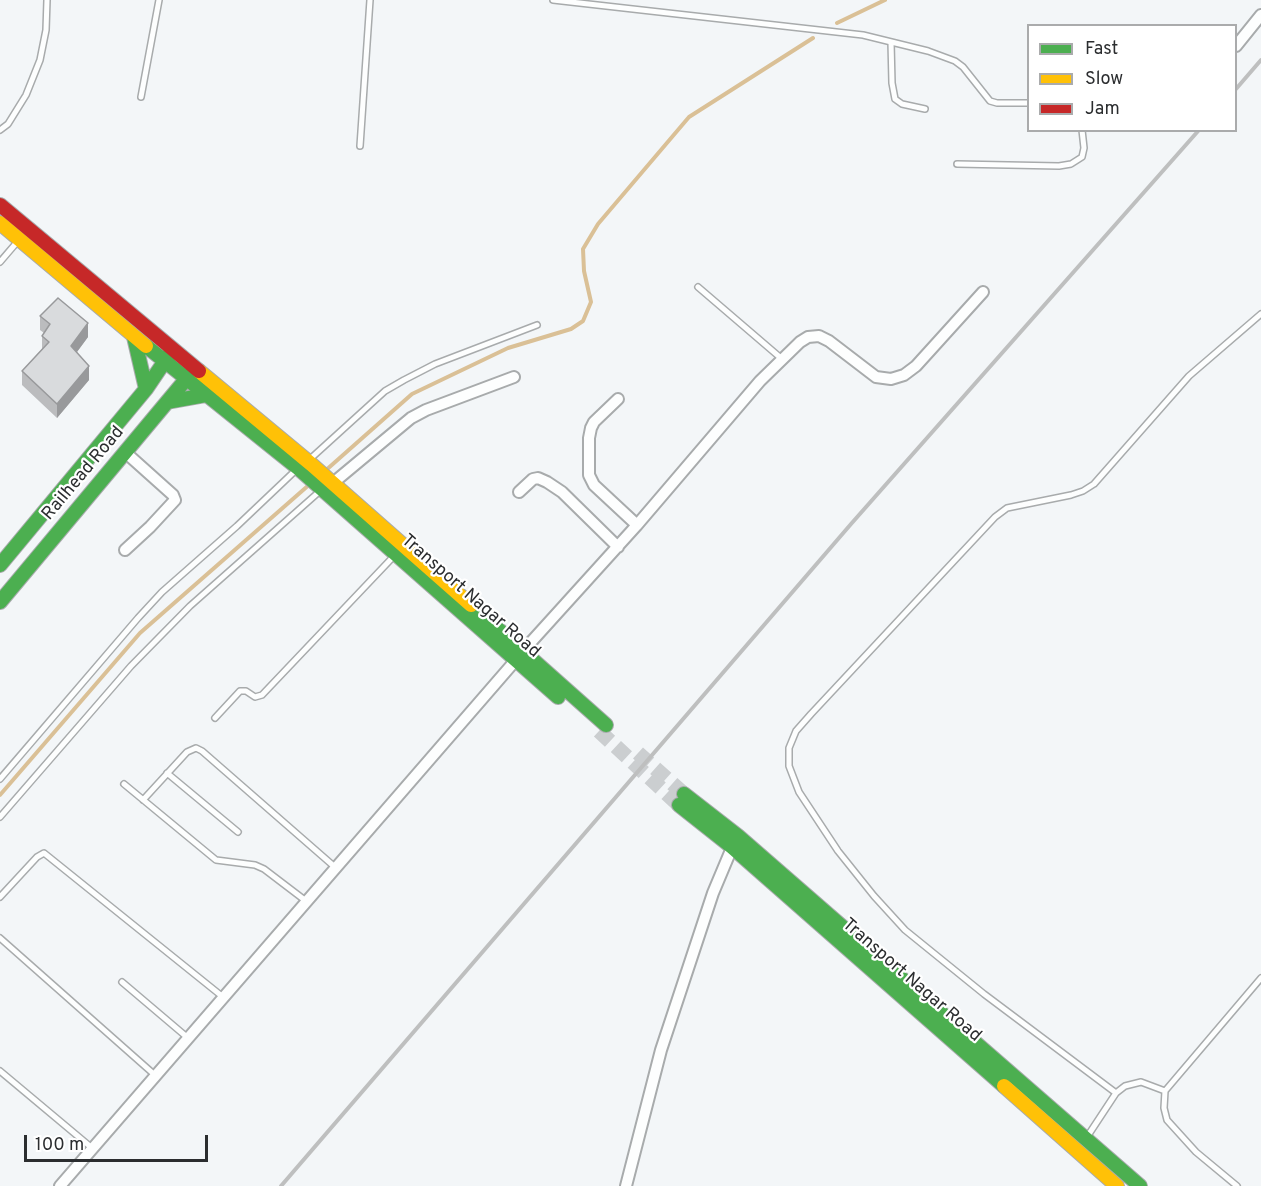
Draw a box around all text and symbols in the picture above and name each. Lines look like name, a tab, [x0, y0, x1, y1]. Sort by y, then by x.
legend	[1027, 24, 1237, 132]
text: Fast	[1085, 38, 1118, 61]
text: Slow	[1085, 68, 1123, 91]
text: Jam	[1085, 98, 1120, 121]
street label: Railhead Road	[38, 423, 130, 525]
street label: Transport Nagar Road	[396, 531, 544, 663]
street label: Transport Nagar Road	[837, 915, 985, 1047]
scale bar	[27, 1123, 212, 1161]
text: 100 m	[35, 1134, 84, 1157]

